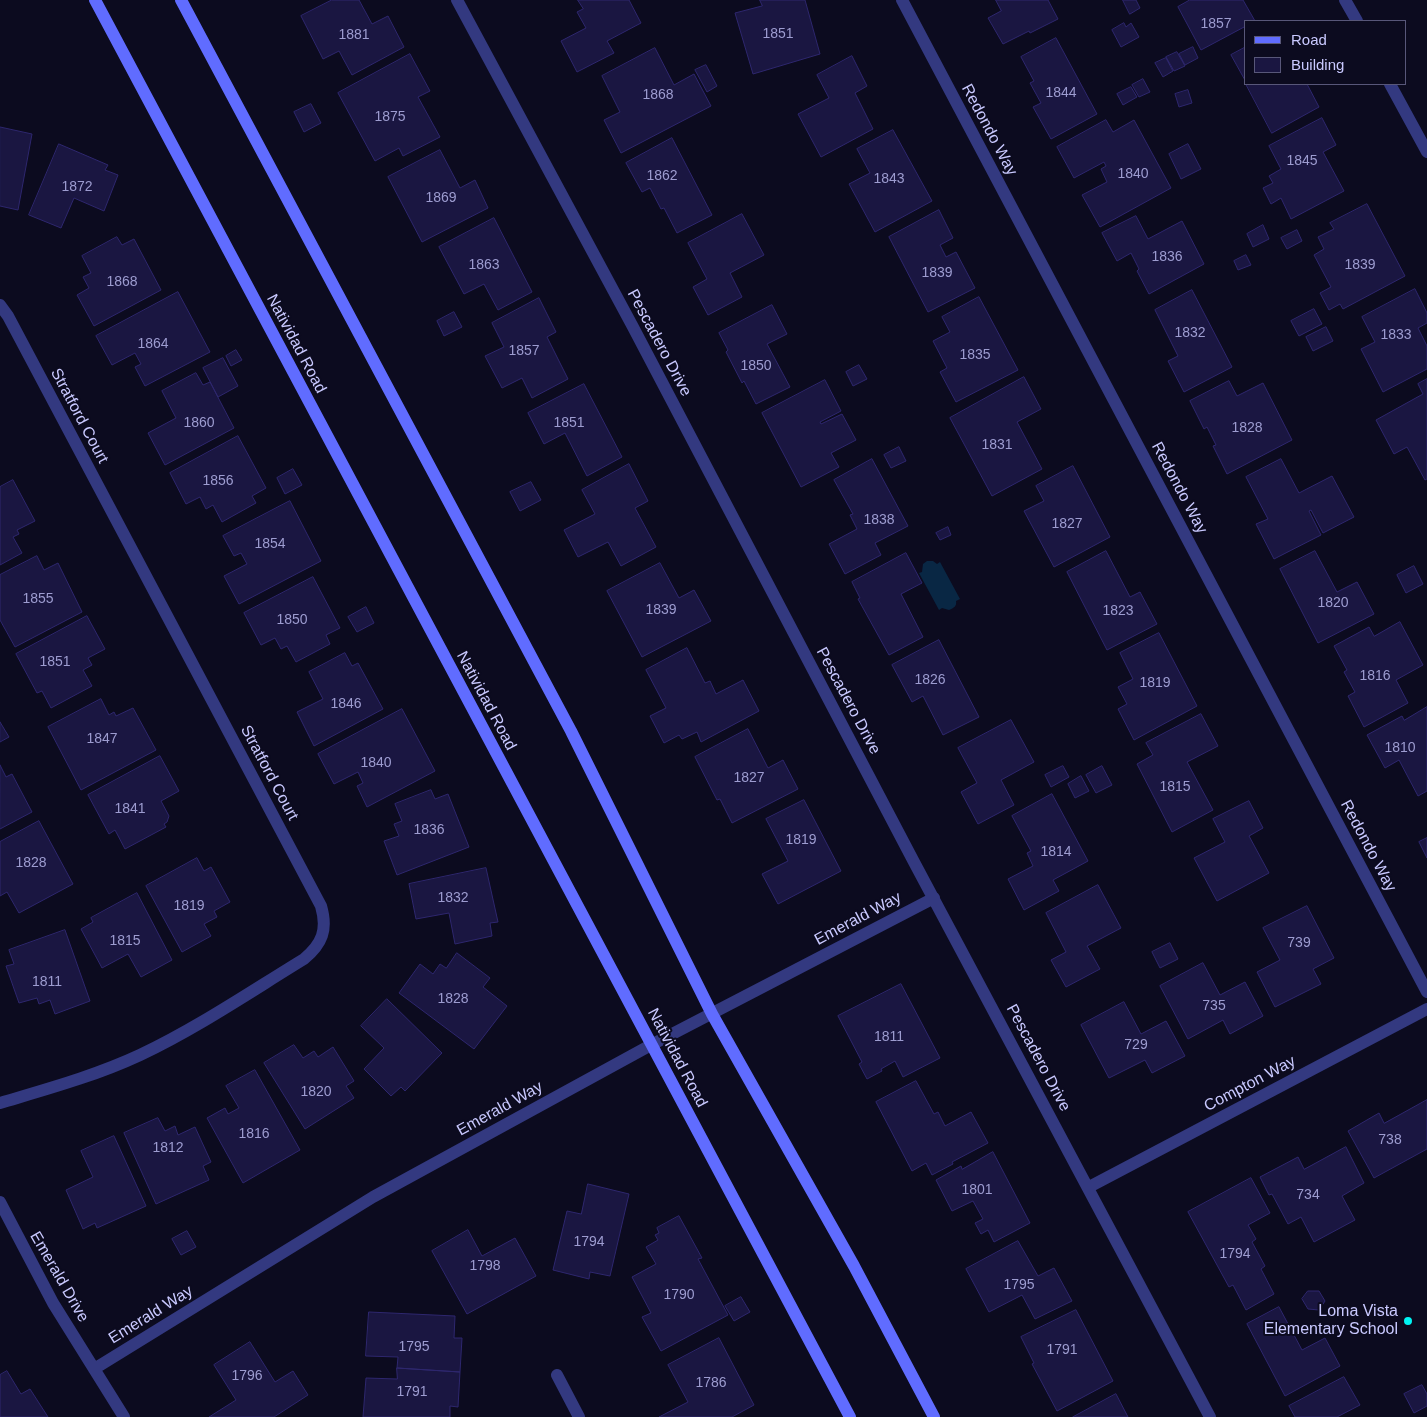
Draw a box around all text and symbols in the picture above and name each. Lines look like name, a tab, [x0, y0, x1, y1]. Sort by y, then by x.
house number: 1857	[1200, 16, 1232, 32]
legend	[1244, 20, 1407, 85]
house number: 1851	[762, 26, 794, 42]
house number: 1881	[338, 27, 370, 43]
text: Road	[1291, 31, 1327, 48]
text: Building	[1291, 56, 1344, 73]
street label: Redondo Way	[957, 81, 1021, 179]
house number: 1844	[1045, 85, 1077, 101]
house number: 1868	[642, 87, 674, 103]
house number: 1875	[374, 109, 406, 125]
house number: 1845	[1286, 153, 1318, 169]
house number: 1840	[1117, 166, 1149, 182]
house number: 1862	[646, 168, 678, 184]
house number: 1843	[873, 171, 905, 187]
house number: 1872	[61, 179, 93, 195]
house number: 1869	[425, 190, 457, 206]
house number: 1836	[1151, 249, 1183, 265]
house number: 1863	[468, 257, 500, 273]
house number: 1839	[1344, 257, 1376, 273]
house number: 1839	[921, 265, 953, 281]
house number: 1868	[106, 274, 138, 290]
street label: Pescadero Drive	[623, 286, 695, 400]
street label: Natividad Road	[262, 291, 330, 397]
house number: 1832	[1174, 325, 1206, 341]
house number: 1833	[1380, 327, 1412, 343]
house number: 1864	[137, 336, 169, 352]
house number: 1857	[508, 343, 540, 359]
house number: 1835	[959, 347, 991, 363]
house number: 1850	[740, 358, 772, 374]
street label: Stratford Court	[46, 365, 112, 467]
house number: 1860	[183, 415, 215, 431]
house number: 1851	[553, 415, 585, 431]
house number: 1828	[1231, 420, 1263, 436]
house number: 1831	[981, 437, 1013, 453]
street label: Redondo Way	[1147, 439, 1211, 537]
house number: 1856	[202, 473, 234, 489]
house number: 1838	[863, 512, 895, 528]
house number: 1827	[1051, 516, 1083, 532]
house number: 1854	[254, 536, 286, 552]
house number: 1855	[22, 591, 54, 607]
house number: 1820	[1317, 595, 1349, 611]
house number: 1839	[645, 602, 677, 618]
house number: 1823	[1102, 603, 1134, 619]
house number: 1850	[276, 612, 308, 628]
street label: Pescadero Drive	[812, 644, 884, 758]
street label: Natividad Road	[452, 648, 520, 754]
house number: 1851	[39, 654, 71, 670]
house number: 1816	[1359, 668, 1391, 684]
house number: 1826	[914, 672, 946, 688]
house number: 1819	[1139, 675, 1171, 691]
house number: 1846	[330, 696, 362, 712]
street label: Stratford Court	[236, 722, 302, 824]
house number: 1847	[86, 731, 118, 747]
house number: 1810	[1384, 740, 1416, 756]
house number: 1840	[360, 755, 392, 771]
house number: 1827	[733, 770, 765, 786]
house number: 1815	[1159, 779, 1191, 795]
street label: Redondo Way	[1336, 797, 1400, 895]
house number: 1841	[114, 801, 146, 817]
house number: 1836	[413, 822, 445, 838]
house number: 1819	[785, 832, 817, 848]
house number: 1814	[1040, 844, 1072, 860]
house number: 1828	[15, 855, 47, 871]
street label: Emerald Way	[811, 888, 905, 950]
house number: 1832	[437, 890, 469, 906]
house number: 1819	[173, 898, 205, 914]
house number: 1815	[109, 933, 141, 949]
house number: 739	[1287, 935, 1311, 951]
house number: 1811	[32, 974, 62, 990]
house number: 1828	[437, 991, 469, 1007]
house number: 735	[1202, 998, 1226, 1014]
street label: Pescadero Drive	[1002, 1001, 1074, 1115]
street label: Natividad Road	[643, 1005, 711, 1111]
house number: 1811	[874, 1029, 904, 1045]
house number: 729	[1124, 1037, 1148, 1053]
street label: Compton Way	[1201, 1052, 1299, 1116]
street label: Emerald Way	[454, 1077, 546, 1141]
house number: 1820	[300, 1084, 332, 1100]
house number: 1816	[238, 1126, 270, 1142]
house number: 738	[1378, 1132, 1402, 1148]
house number: 1812	[152, 1140, 184, 1156]
house number: 1801	[961, 1182, 993, 1198]
house number: 734	[1296, 1187, 1320, 1203]
street label: Emerald Drive	[25, 1228, 93, 1326]
house number: 1794	[573, 1234, 605, 1250]
house number: 1794	[1219, 1246, 1251, 1262]
house number: 1798	[469, 1258, 501, 1274]
house number: 1795	[1003, 1277, 1035, 1293]
street label: Emerald Way	[105, 1282, 197, 1348]
house number: 1790	[663, 1287, 695, 1303]
place label: Loma Vista Elementary School	[1264, 1302, 1398, 1340]
marker: Loma Vista Elementary School	[1402, 1315, 1414, 1327]
house number: 1795	[398, 1339, 430, 1355]
house number: 1791	[1046, 1342, 1078, 1358]
house number: 1796	[231, 1368, 263, 1384]
house number: 1786	[695, 1375, 727, 1391]
house number: 1791	[396, 1384, 428, 1400]

